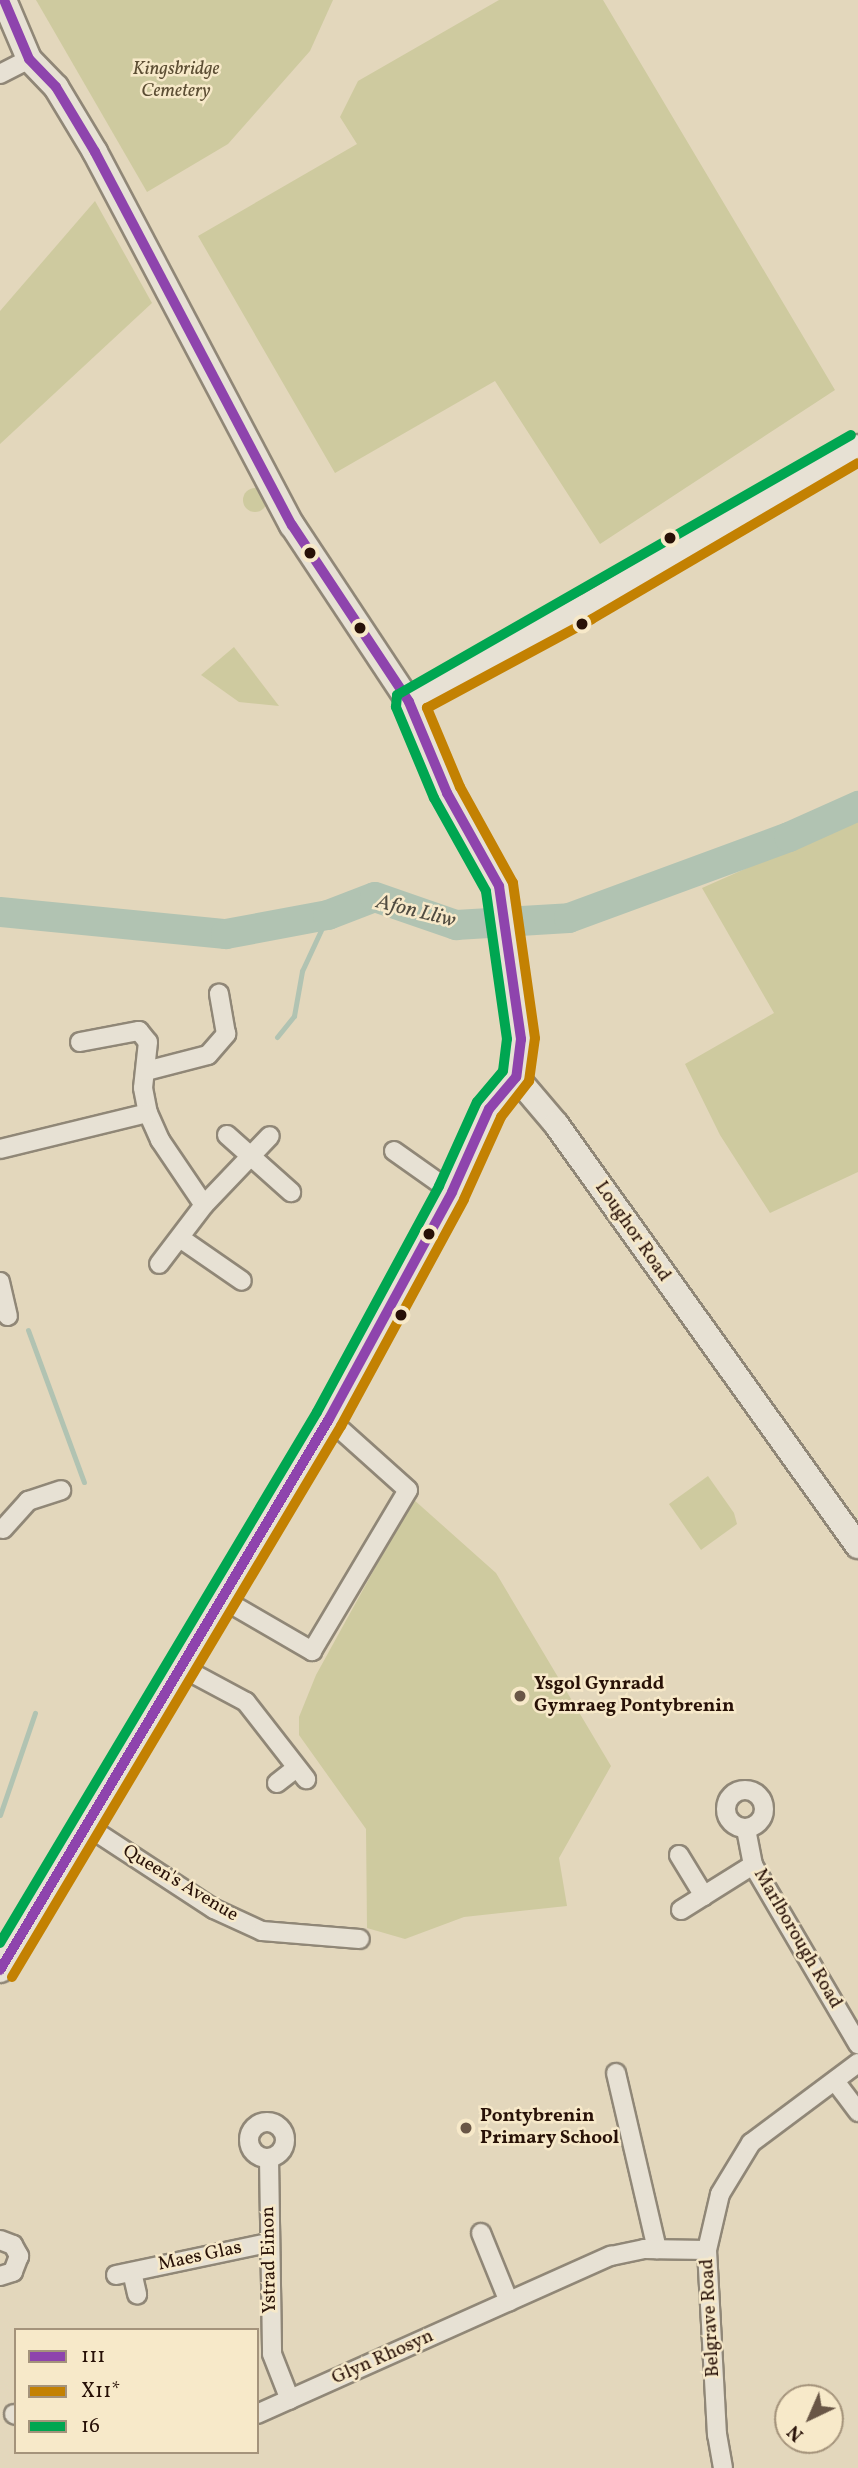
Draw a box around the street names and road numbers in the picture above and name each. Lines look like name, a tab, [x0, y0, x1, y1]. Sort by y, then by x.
street label: Loughor Road	[589, 1177, 675, 1287]
street label: Queen's Avenue	[118, 1841, 242, 1927]
street label: Marlborough Road	[748, 1865, 846, 2013]
street label: Ystrad Einon	[258, 2206, 282, 2314]
street label: Maes Glas	[156, 2237, 244, 2277]
street label: Belgrave Road	[697, 2258, 725, 2378]
street label: Glyn Rhosyn	[329, 2325, 437, 2391]

